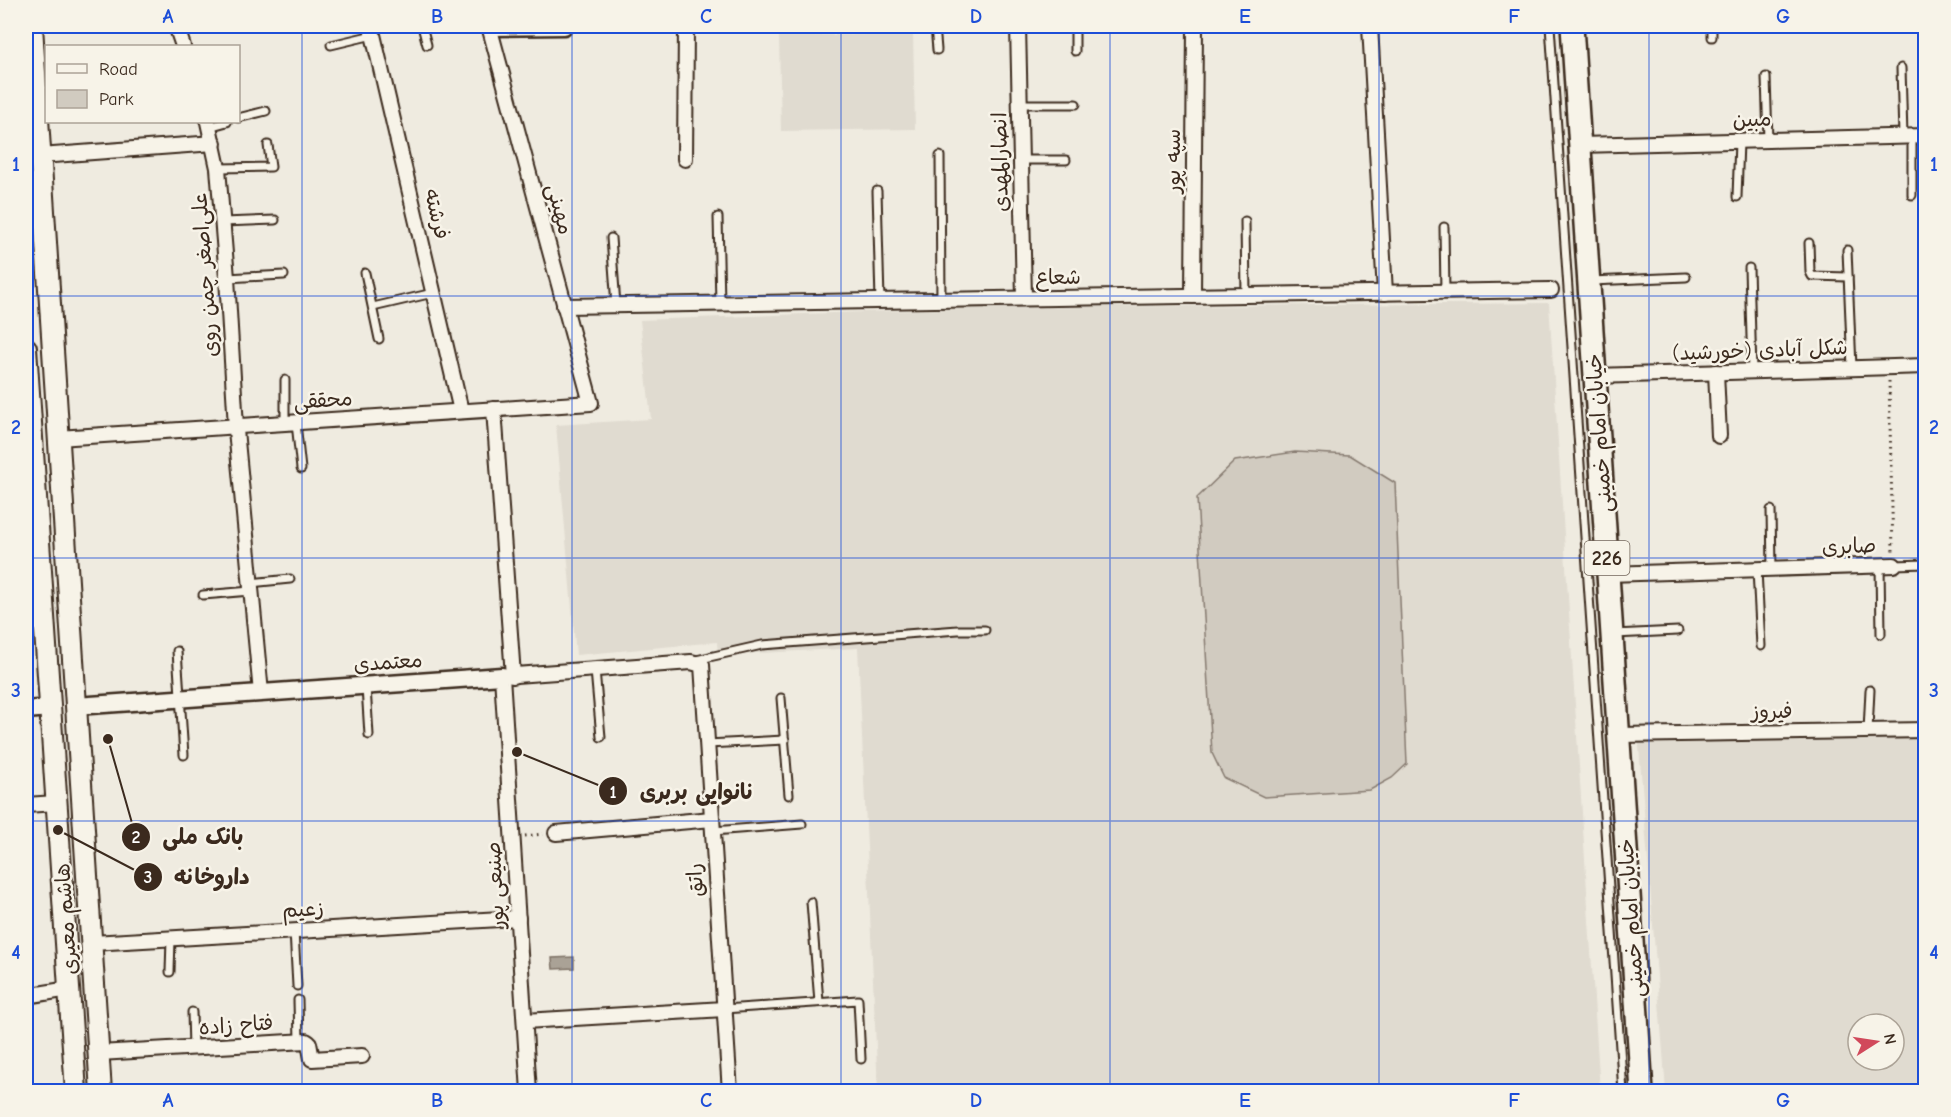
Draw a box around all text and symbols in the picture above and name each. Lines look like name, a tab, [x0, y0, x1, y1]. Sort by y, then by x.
text: A	[162, 5, 174, 28]
text: B	[431, 5, 443, 28]
text: C	[700, 5, 712, 28]
text: D	[970, 5, 982, 28]
text: E	[1239, 5, 1251, 28]
text: F	[1508, 5, 1520, 28]
text: G	[1776, 5, 1790, 28]
legend	[45, 45, 240, 123]
text: Road	[99, 59, 138, 80]
text: Park	[99, 89, 134, 110]
street label: مبین	[1732, 106, 1772, 133]
street label: انصارالمهدی	[987, 112, 1013, 212]
street label: سپه پور	[1161, 129, 1186, 195]
text: 1	[12, 153, 20, 176]
text: 1	[1930, 153, 1938, 176]
street label: مهینی	[540, 181, 578, 238]
street label: فرشته	[420, 186, 454, 242]
street label: علی‌اصغر چمن روی	[187, 192, 225, 358]
street label: شعاع	[1035, 265, 1081, 292]
street label: شکل آبادی (خورشید)	[1672, 335, 1848, 366]
street label: خیابان امام خمینی	[1581, 352, 1621, 513]
street label: محققی	[293, 386, 353, 416]
text: 2	[11, 416, 21, 439]
text: 2	[1929, 416, 1939, 439]
street label: صابری	[1821, 533, 1877, 560]
road number: 226	[1584, 541, 1630, 575]
street label: معتمدی	[353, 648, 423, 676]
text: 3	[11, 679, 21, 702]
text: 3	[1929, 679, 1939, 702]
street label: فیروز	[1749, 699, 1793, 723]
callout: نانوایی بربری	[598, 771, 766, 811]
text: نانوایی بربری	[640, 779, 754, 806]
text: 1	[609, 782, 617, 803]
callout: بانک ملی	[121, 817, 255, 857]
text: بانک ملی	[163, 824, 243, 851]
text: 2	[132, 827, 141, 848]
street label: خیابان امام خمینی	[1613, 837, 1653, 998]
street label: صنیعی پور	[481, 841, 511, 931]
callout: داروخانه	[133, 857, 262, 897]
street label: هاشم معیری	[50, 862, 86, 976]
street label: راتق	[682, 862, 708, 898]
text: داروخانه	[174, 864, 250, 892]
text: 3	[144, 867, 152, 888]
street label: زعیم	[282, 896, 325, 926]
text: 4	[11, 941, 21, 964]
text: 4	[1929, 941, 1939, 964]
street label: فتاح زاده	[198, 1010, 274, 1042]
north arrow	[1846, 1012, 1906, 1072]
text: N	[1880, 1032, 1900, 1046]
text: A	[162, 1089, 174, 1112]
text: B	[431, 1089, 443, 1112]
text: C	[700, 1089, 712, 1112]
text: D	[970, 1089, 982, 1112]
text: E	[1239, 1089, 1251, 1112]
text: F	[1508, 1089, 1520, 1112]
text: G	[1776, 1089, 1790, 1112]

